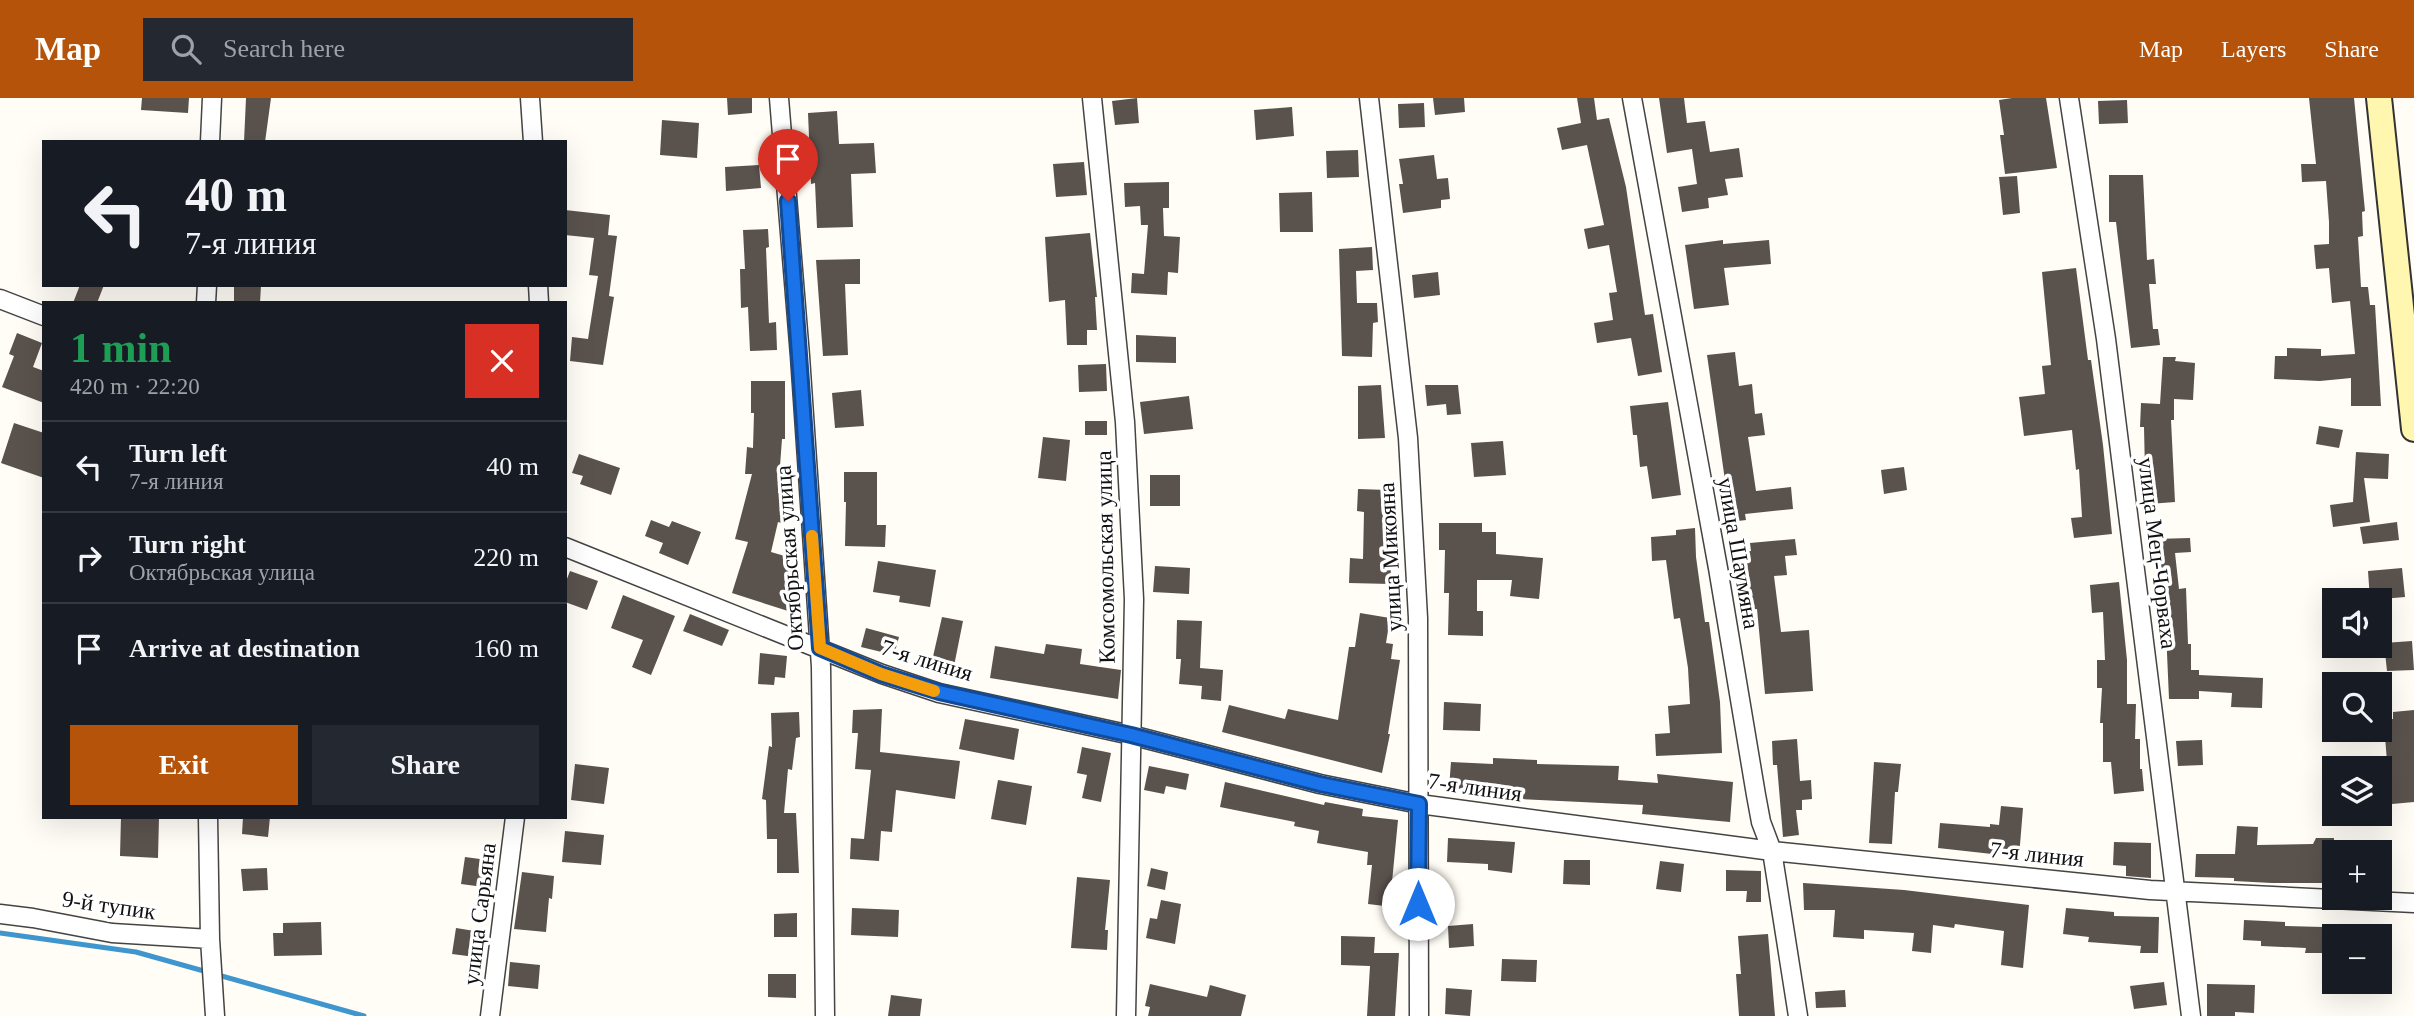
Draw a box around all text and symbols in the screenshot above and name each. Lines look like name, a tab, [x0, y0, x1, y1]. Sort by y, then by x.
search box	[143, 18, 633, 81]
icon: search	[167, 30, 205, 68]
text: Map	[35, 31, 101, 67]
text: Search here	[223, 34, 345, 63]
text: Map	[2139, 36, 2183, 62]
text: Layers	[2221, 36, 2286, 62]
text: Share	[2324, 36, 2379, 62]
pin	[758, 129, 818, 201]
icon: arrive	[769, 140, 807, 178]
text: 40 m	[185, 167, 287, 222]
icon: left	[70, 168, 161, 259]
text: 7-я линия	[185, 225, 316, 261]
button: close	[465, 324, 539, 398]
text: 1 min	[70, 325, 172, 371]
text: 420 m · 22:20	[70, 374, 200, 399]
text: Turn left	[129, 439, 227, 468]
icon: left	[70, 448, 108, 486]
street label: Комсомольская улица	[1091, 450, 1120, 664]
text: 40 m	[486, 452, 539, 481]
street label: улица Мец-Чорваха	[2133, 456, 2182, 650]
street label: Октябрьская улица	[771, 464, 808, 652]
text: 7-я линия	[129, 469, 223, 494]
street label: улица Шаумяна	[1713, 475, 1764, 631]
street label: улица Микояна	[1374, 482, 1407, 632]
text: Turn right	[129, 530, 246, 559]
icon: right	[70, 539, 108, 577]
text: 220 m	[473, 543, 539, 572]
text: Октябрьская улица	[129, 560, 315, 585]
map controls	[2322, 588, 2392, 994]
button: sound	[2322, 588, 2392, 658]
icon: arrive	[70, 630, 108, 668]
text: Arrive at destination	[129, 634, 360, 663]
text: 160 m	[473, 634, 539, 663]
street label: 7-я линия	[878, 635, 976, 686]
button: search	[2322, 672, 2392, 742]
button: Exit	[70, 725, 298, 805]
button: Share	[312, 725, 539, 805]
button: layers	[2322, 756, 2392, 826]
street label: 7-я линия	[1426, 769, 1524, 807]
street label: 7-я линия	[1989, 837, 2086, 872]
button: +	[2322, 840, 2392, 910]
street label: улица Сарьяна	[458, 841, 501, 987]
position arrow	[1381, 867, 1455, 941]
street label: 9-й тупик	[61, 887, 158, 925]
button: −	[2322, 924, 2392, 994]

